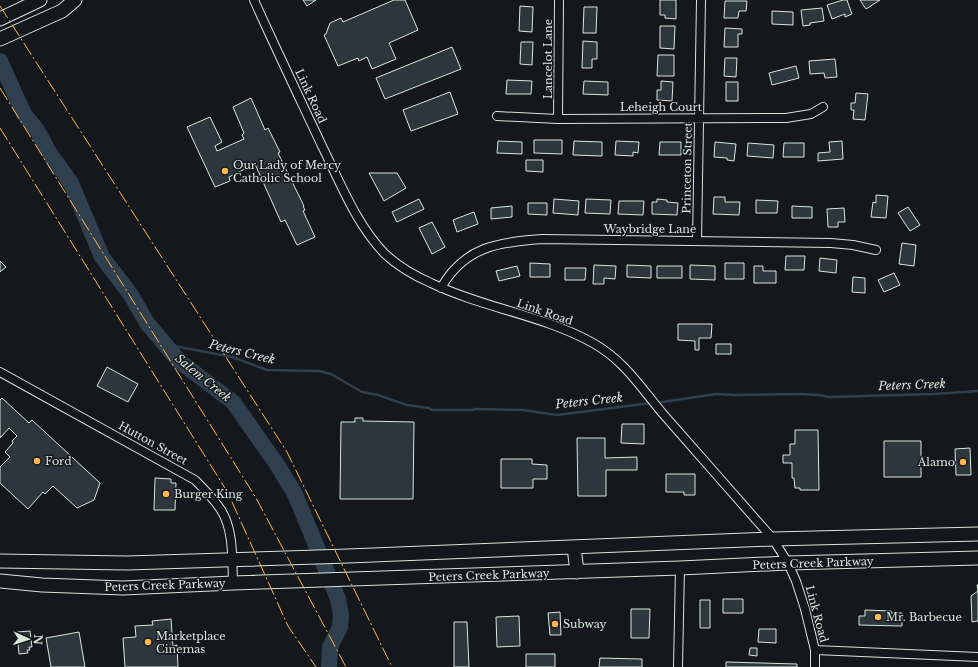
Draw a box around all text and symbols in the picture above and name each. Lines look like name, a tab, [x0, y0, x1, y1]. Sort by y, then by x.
street label: Lancelot Lane	[541, 19, 555, 99]
street label: Link Road	[292, 67, 330, 126]
street label: Leheigh Court	[620, 100, 703, 114]
street label: Princeton Street	[679, 121, 695, 214]
place label: Our Lady of Mercy Catholic School	[233, 158, 341, 185]
marker: Our Lady of Mercy Catholic School	[220, 166, 230, 176]
street label: Waybridge Lane	[603, 222, 696, 236]
street label: Link Road	[515, 296, 575, 328]
water label: Peters Creek	[207, 336, 277, 367]
water label: Salem Creek	[172, 350, 234, 405]
water label: Peters Creek	[877, 376, 946, 393]
water label: Peters Creek	[554, 390, 623, 412]
street label: Hutton Street	[116, 418, 191, 468]
place label: Ford	[45, 454, 72, 468]
place label: Alamo	[917, 455, 955, 469]
marker: Ford	[32, 456, 42, 466]
marker: Alamo	[958, 457, 968, 467]
place label: Burger King	[174, 487, 243, 501]
marker: Burger King	[161, 489, 171, 499]
street label: Peters Creek Parkway	[752, 554, 874, 572]
street label: Peters Creek Parkway	[428, 566, 550, 584]
street label: Peters Creek Parkway	[104, 576, 226, 594]
street label: Link Road	[803, 584, 831, 645]
place label: Mr. Barbecue	[886, 610, 962, 624]
marker: Mr. Barbecue	[873, 612, 883, 622]
place label: Subway	[563, 617, 607, 631]
north arrow	[8, 619, 48, 659]
marker: Subway	[550, 619, 560, 629]
place label: Marketplace Cinemas	[156, 629, 226, 656]
text: N	[31, 634, 45, 646]
marker: Marketplace Cinemas	[143, 637, 153, 647]

